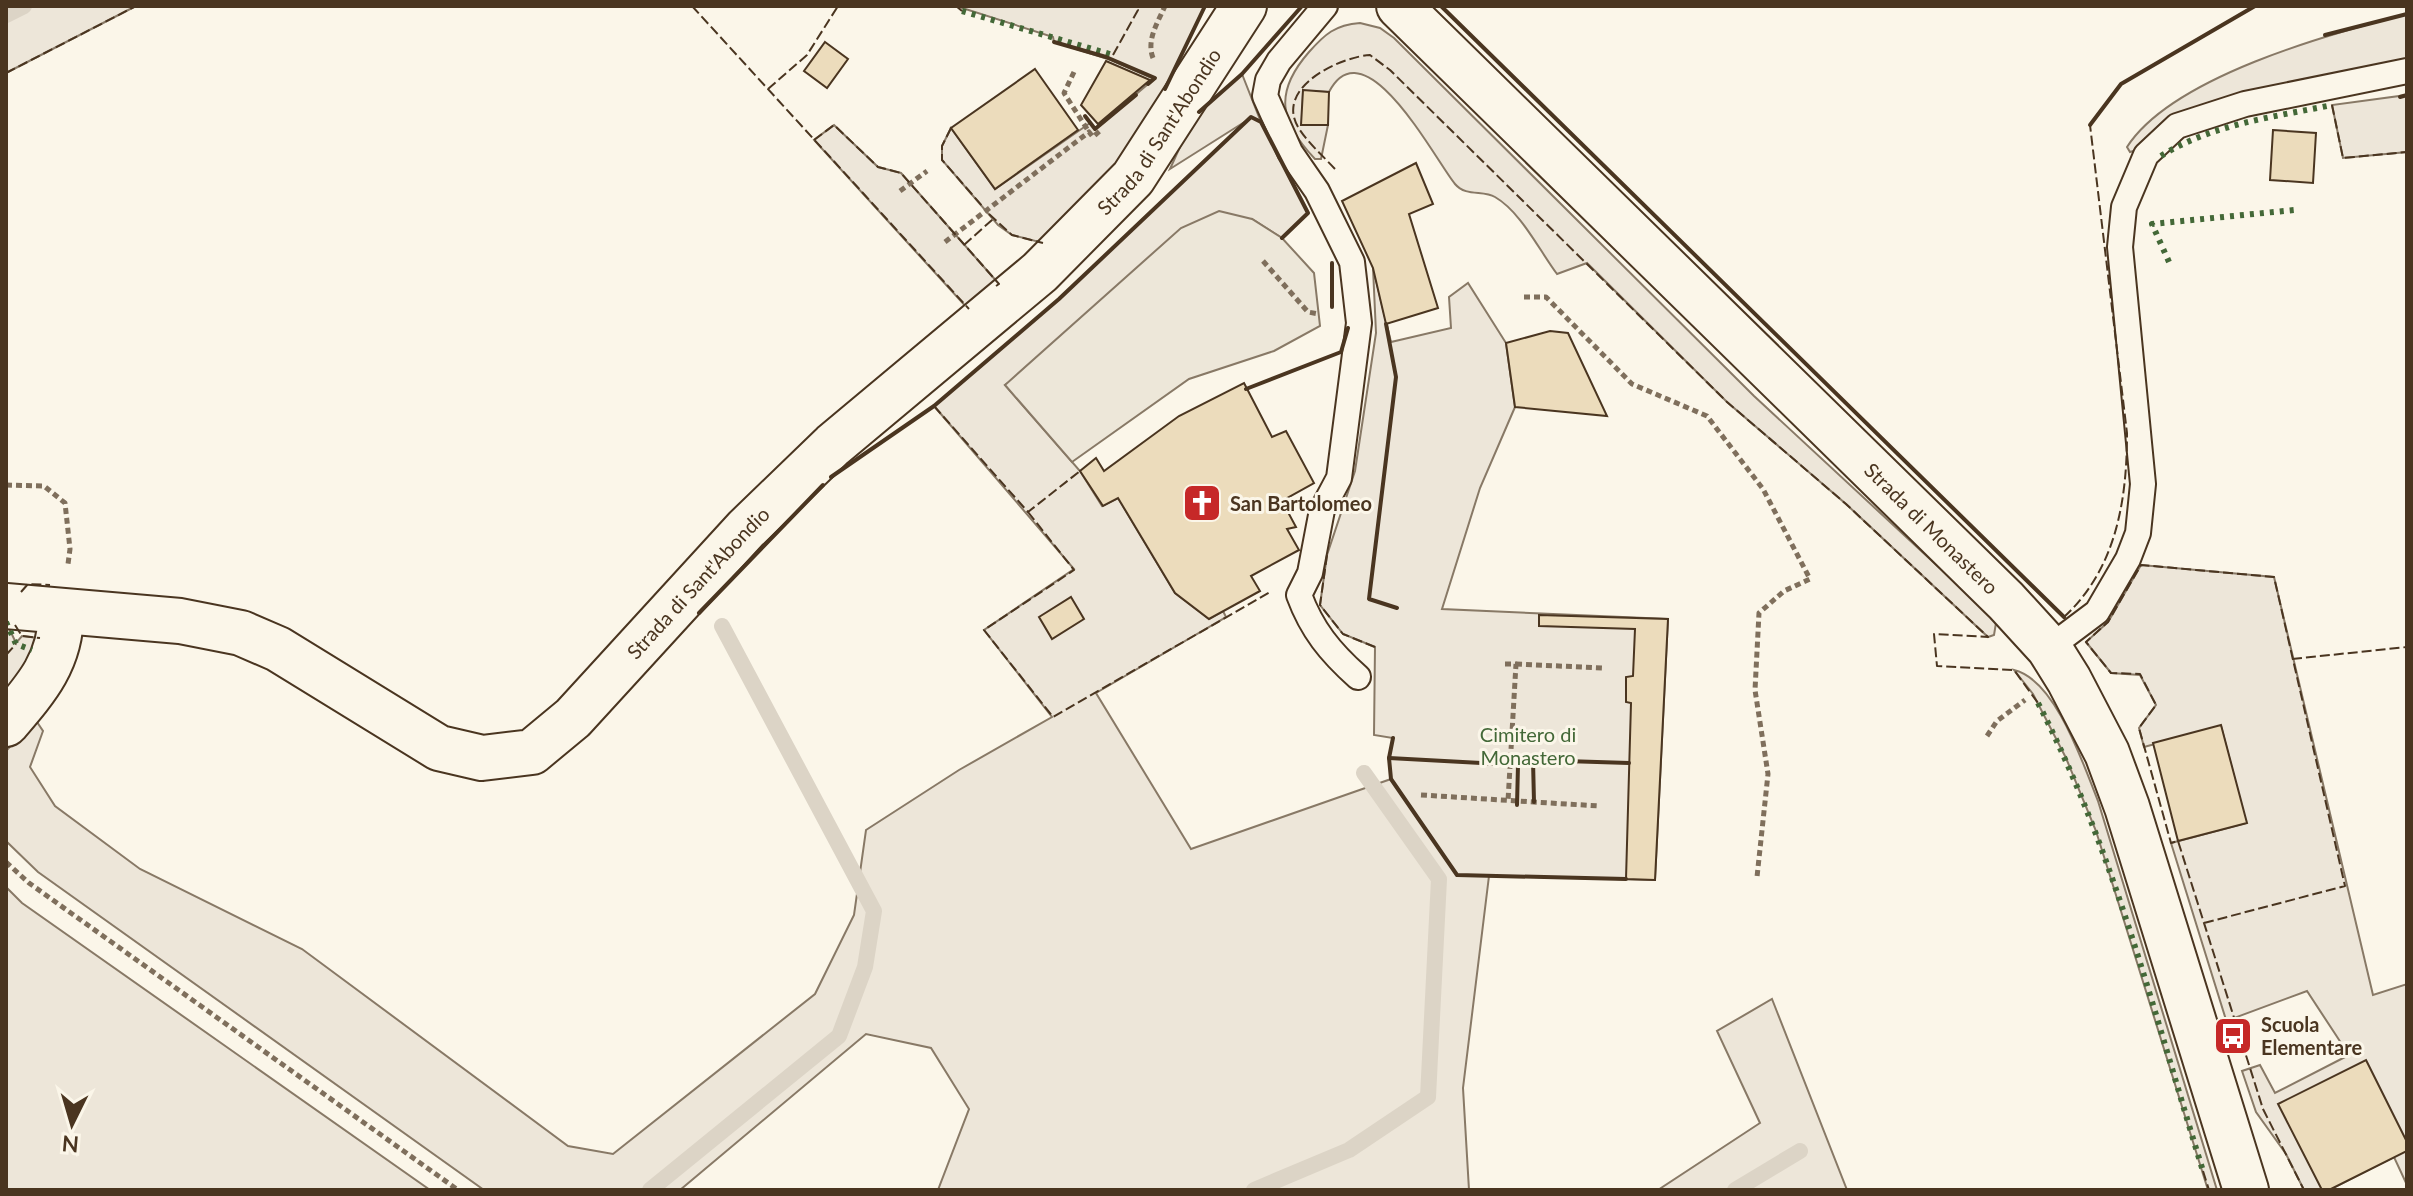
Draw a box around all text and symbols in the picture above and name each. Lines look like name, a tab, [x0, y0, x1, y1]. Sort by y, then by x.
street label: Strada di Sant'Abondio	[1092, 44, 1226, 219]
street label: Strada di Monastero	[1860, 458, 2003, 599]
church icon: San Bartolomeo	[1181, 482, 1223, 524]
place label: San Bartolomeo	[1230, 491, 1372, 515]
street label: Strada di Sant'Abondio	[621, 502, 774, 664]
park label: Cimitero di Monastero	[1480, 722, 1576, 769]
place label: Scuola Elementare	[2261, 1012, 2362, 1059]
bus stop icon: Scuola Elementare	[2212, 1015, 2254, 1057]
north arrow	[32, 1084, 112, 1164]
text: N	[61, 1130, 80, 1159]

